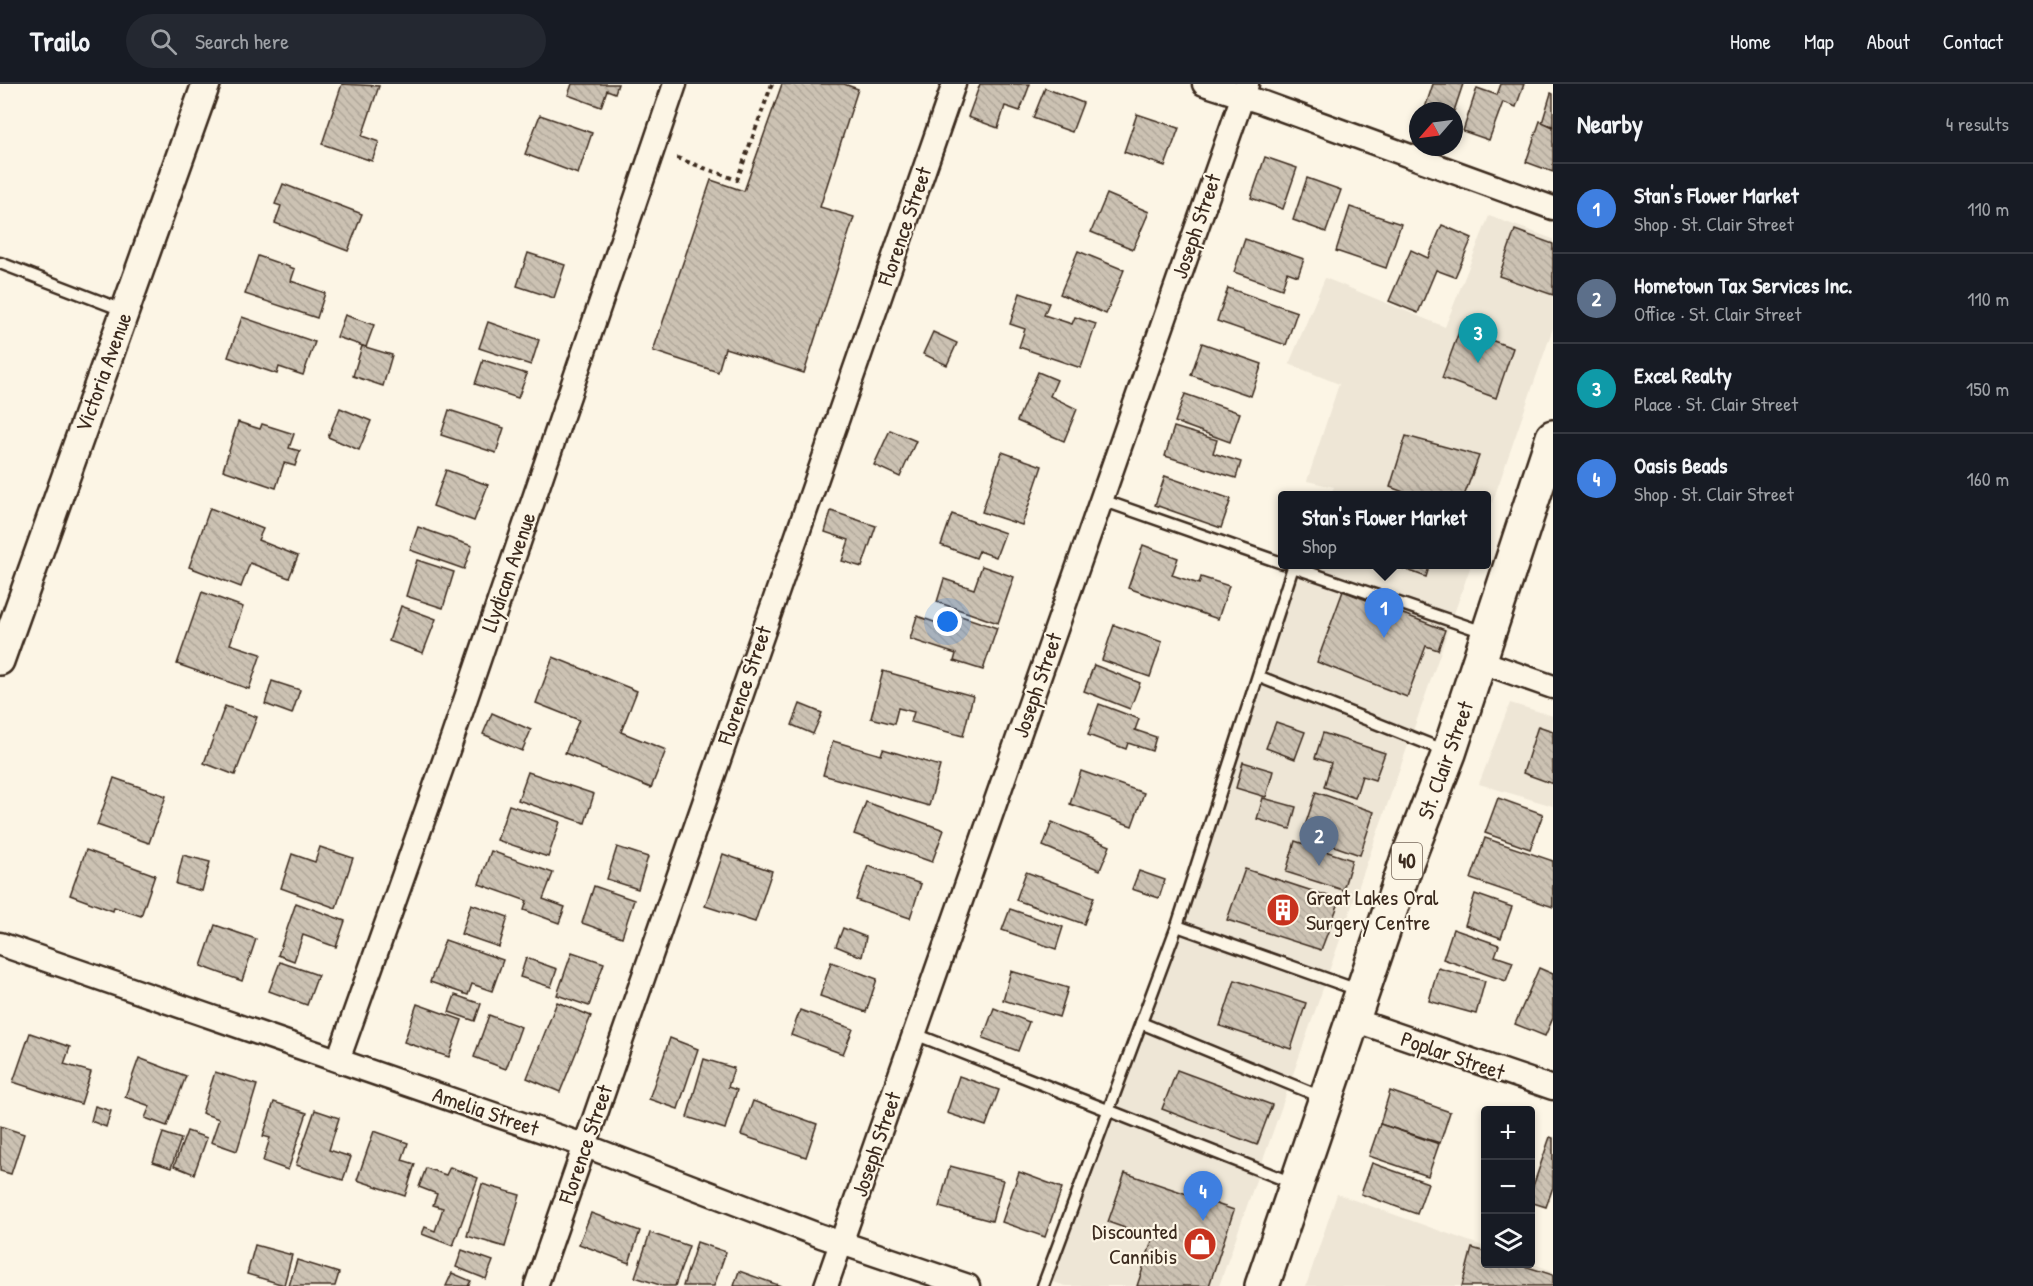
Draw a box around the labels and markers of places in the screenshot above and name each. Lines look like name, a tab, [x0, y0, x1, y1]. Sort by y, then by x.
pin: 3	[1458, 314, 1498, 363]
pin: 1	[1364, 588, 1404, 638]
pin: 2	[1300, 816, 1338, 866]
place label: Great Lakes Oral Surgery Centre	[1306, 882, 1439, 937]
building icon: Great Lakes Oral Surgery Centre	[1265, 892, 1301, 928]
pin: 4	[1184, 1172, 1222, 1221]
place label: Discounted Cannibis	[1092, 1216, 1177, 1271]
shop icon: Discounted Cannibis	[1182, 1226, 1218, 1262]

